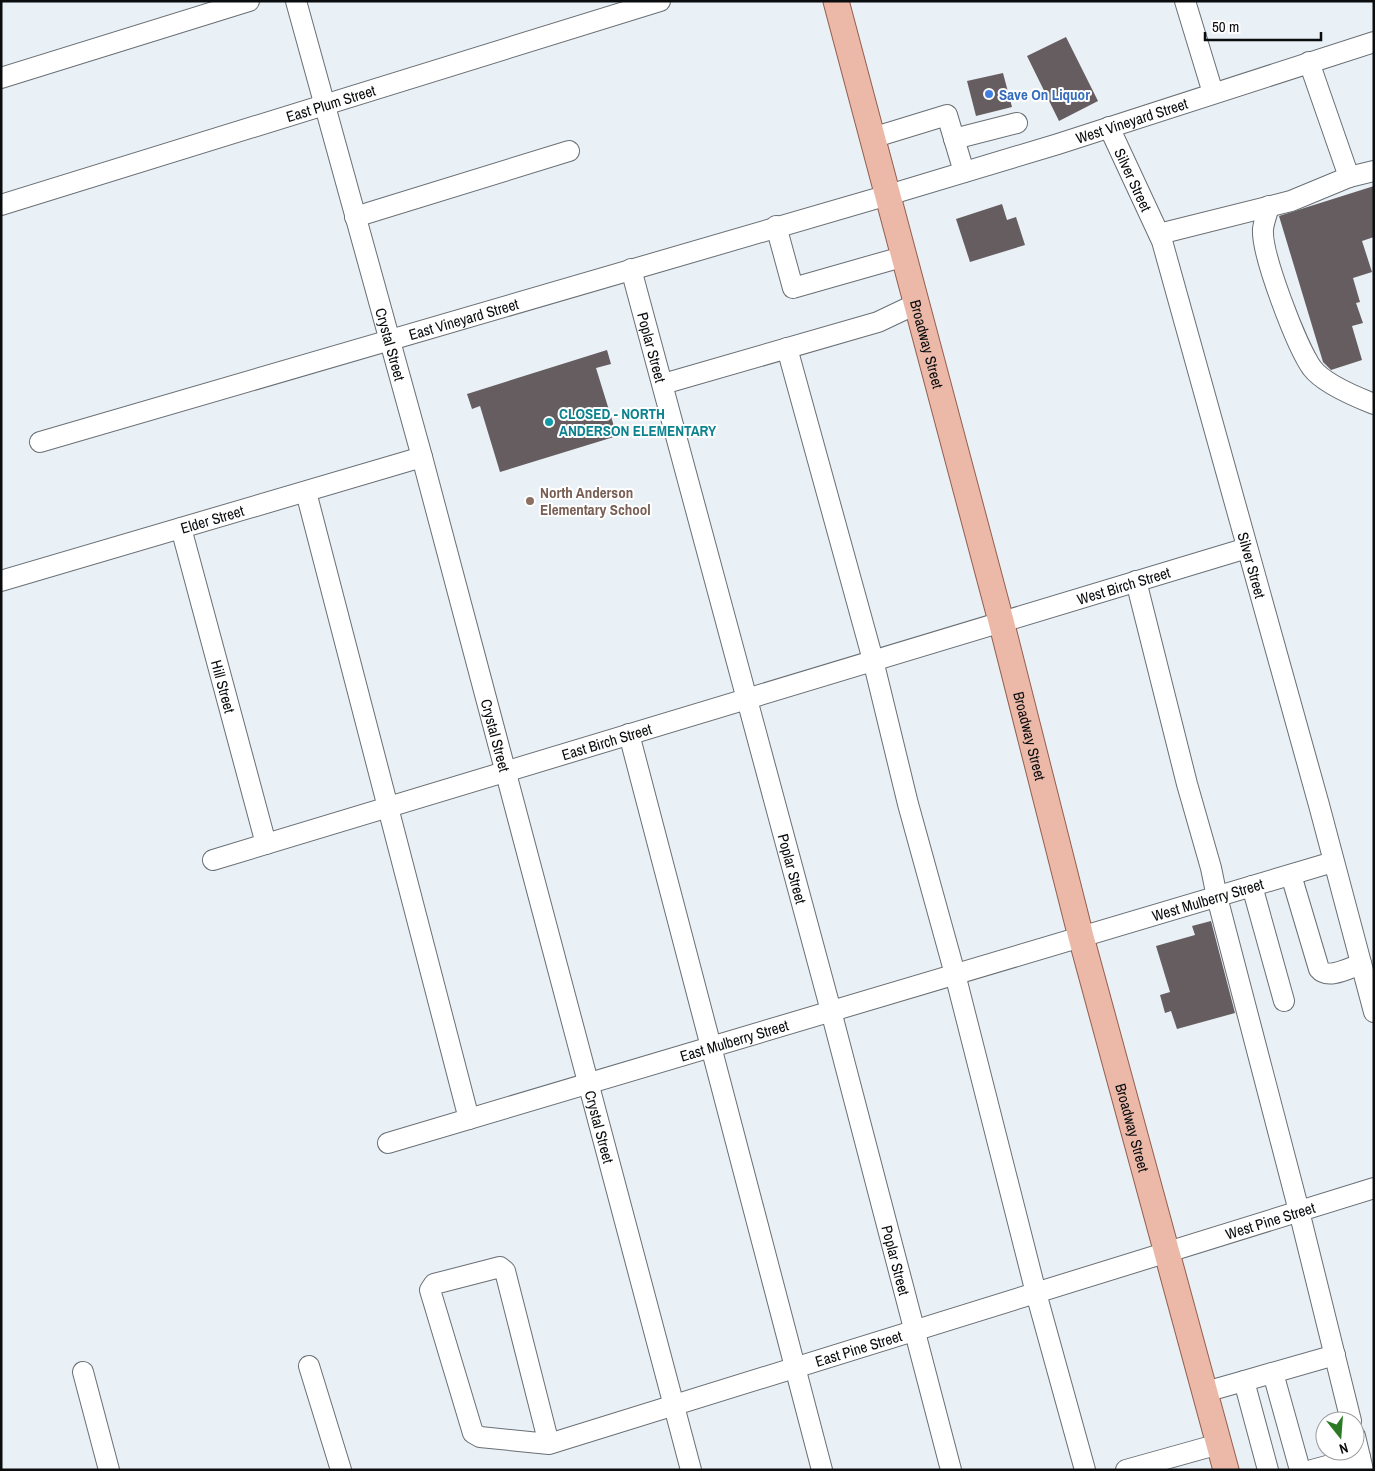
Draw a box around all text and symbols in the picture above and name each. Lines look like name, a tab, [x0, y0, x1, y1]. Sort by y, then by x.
scale bar	[1205, 10, 1321, 42]
text: 50 m	[1212, 16, 1239, 37]
street label: East Plum Street	[283, 79, 378, 127]
place label: Save On Liquor	[999, 84, 1090, 105]
marker: Save On Liquor	[983, 88, 995, 100]
street label: West Vineyard Street	[1073, 92, 1191, 148]
street label: Silver Street	[1110, 144, 1158, 215]
street label: East Vineyard Street	[406, 293, 521, 345]
street label: Broadway Street	[905, 297, 949, 391]
street label: Crystal Street	[371, 305, 411, 383]
street label: Poplar Street	[633, 310, 672, 385]
place label: CLOSED - NORTH ANDERSON ELEMENTARY	[559, 403, 717, 441]
marker: CLOSED - NORTH ANDERSON ELEMENTARY	[543, 416, 555, 428]
place label: North Anderson Elementary School	[540, 482, 651, 520]
marker: North Anderson Elementary School	[524, 495, 536, 507]
street label: Elder Street	[178, 499, 247, 538]
street label: Silver Street	[1233, 530, 1272, 601]
street label: West Birch Street	[1074, 561, 1173, 609]
street label: Hill Street	[206, 658, 241, 716]
street label: Broadway Street	[1009, 689, 1052, 783]
street label: Crystal Street	[476, 697, 516, 775]
street label: East Birch Street	[559, 718, 655, 765]
street label: Poplar Street	[773, 831, 812, 907]
street label: West Mulberry Street	[1149, 873, 1266, 926]
street label: East Mulberry Street	[677, 1014, 791, 1066]
street label: Broadway Street	[1111, 1081, 1155, 1175]
street label: Crystal Street	[580, 1088, 620, 1166]
street label: West Pine Street	[1223, 1196, 1318, 1244]
street label: Poplar Street	[877, 1223, 916, 1298]
street label: East Pine Street	[812, 1324, 905, 1371]
north arrow	[1315, 1411, 1365, 1461]
text: N	[1337, 1439, 1350, 1458]

